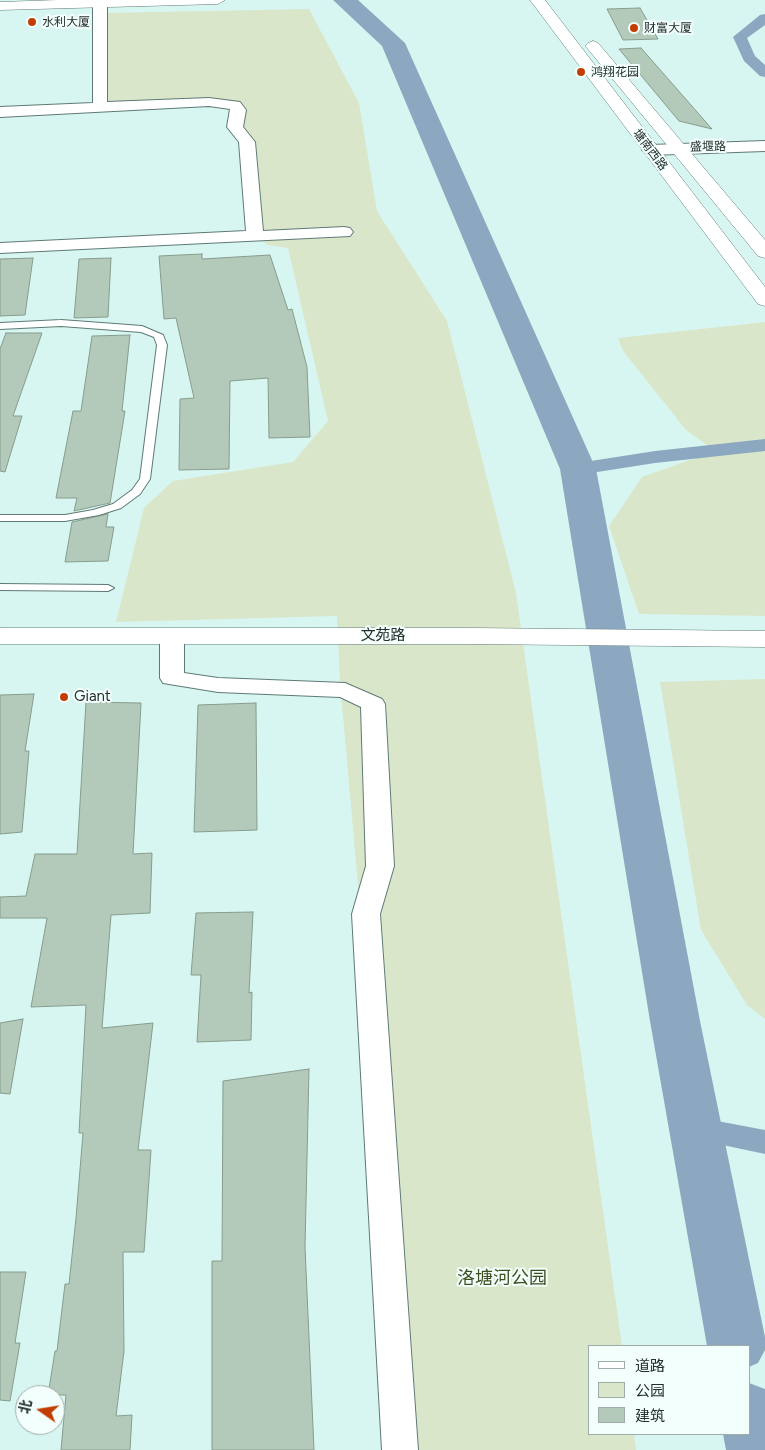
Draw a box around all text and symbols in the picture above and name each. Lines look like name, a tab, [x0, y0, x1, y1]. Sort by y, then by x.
place label: 水利大厦	[42, 15, 90, 29]
marker: 水利大厦	[26, 16, 38, 28]
place label: 财富大厦	[644, 21, 692, 35]
marker: 财富大厦	[628, 22, 640, 34]
place label: 鸿翔花园	[591, 65, 639, 79]
marker: 鸿翔花园	[575, 66, 587, 78]
street label: 塘南西路	[630, 126, 670, 174]
street label: 盛堰路	[690, 139, 726, 155]
street label: 文苑路	[361, 627, 405, 645]
place label: Giant	[74, 688, 111, 706]
marker: Giant	[58, 691, 70, 703]
park label: 洛塘河公园	[457, 1268, 547, 1290]
legend	[588, 1345, 750, 1435]
text: 道路	[635, 1357, 665, 1375]
text: 公园	[635, 1382, 665, 1400]
north arrow	[15, 1385, 65, 1435]
text: 北	[16, 1398, 36, 1415]
text: 建筑	[635, 1407, 665, 1425]

